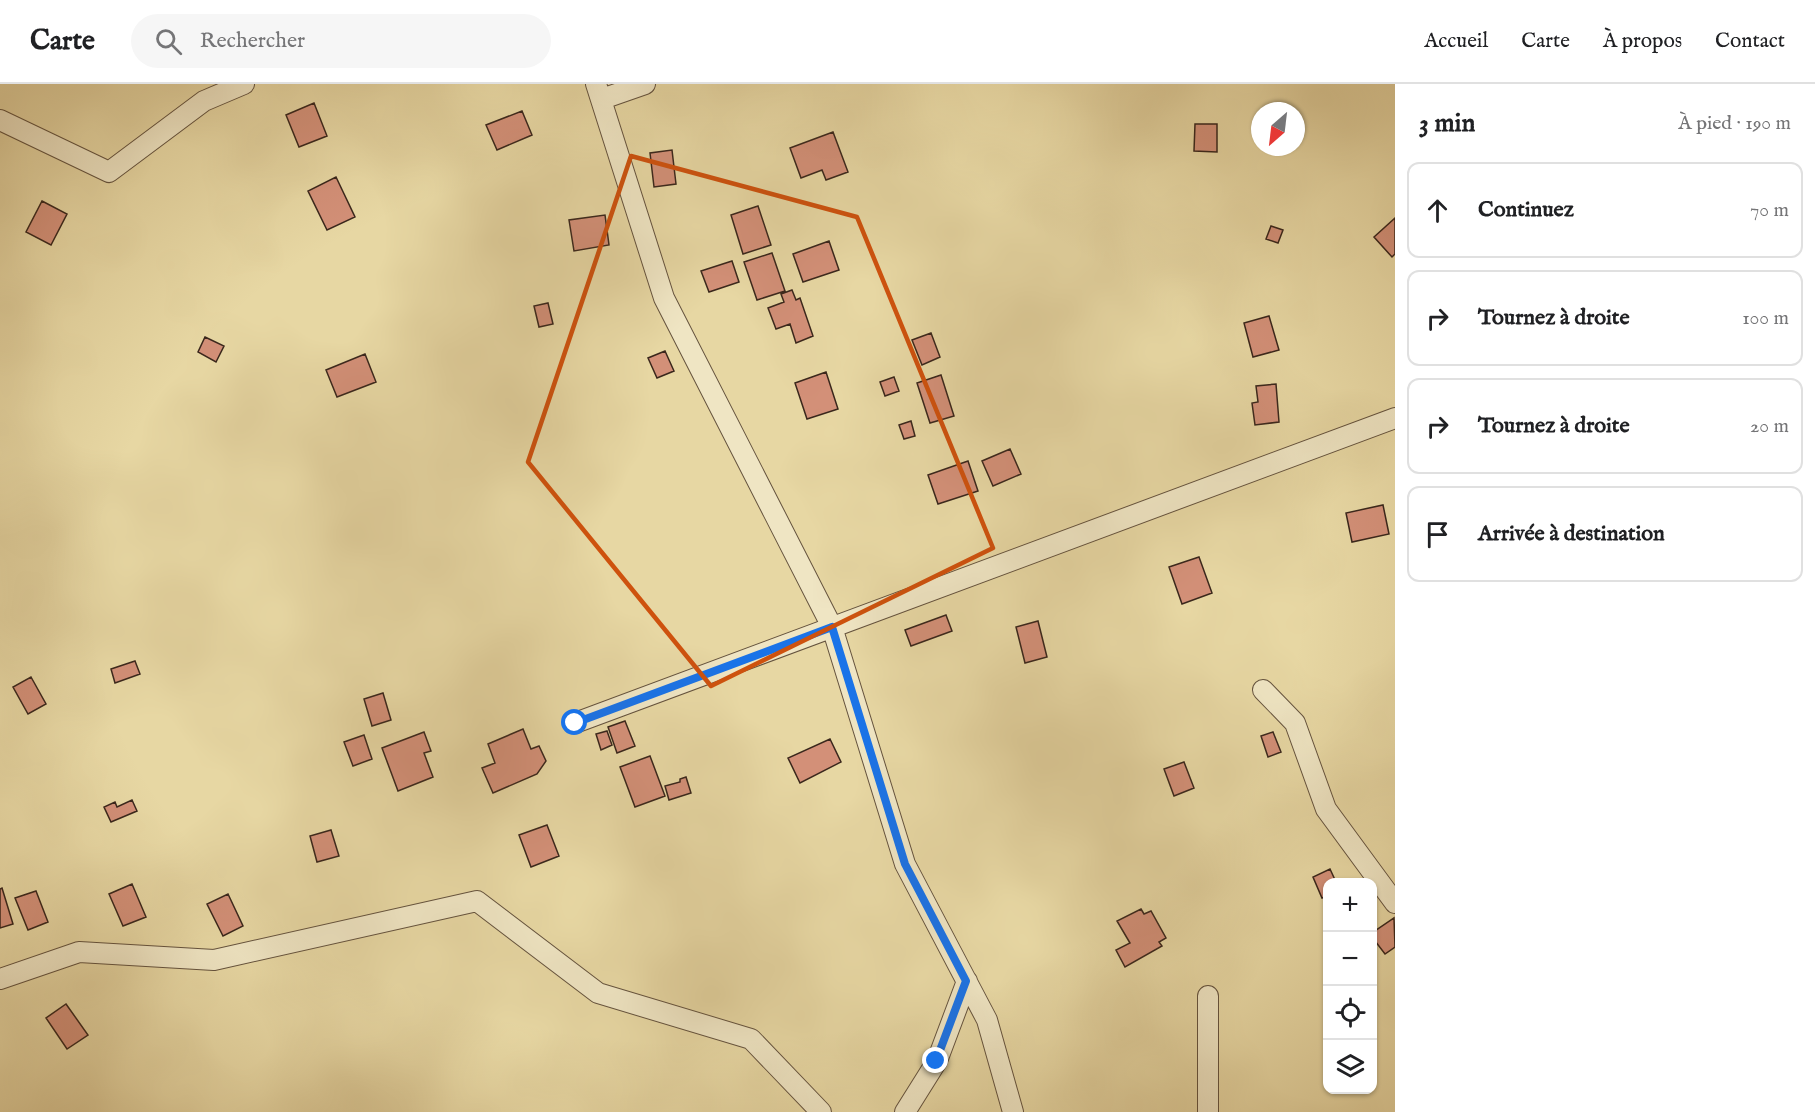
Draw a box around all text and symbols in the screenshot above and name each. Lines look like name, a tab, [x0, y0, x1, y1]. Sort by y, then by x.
search box	[131, 14, 551, 68]
text: Carte	[30, 24, 95, 59]
icon: search	[152, 25, 185, 58]
text: Rechercher	[200, 27, 305, 55]
text: Accueil	[1424, 28, 1488, 55]
text: Carte	[1521, 28, 1570, 55]
text: À propos	[1603, 28, 1682, 55]
text: Contact	[1715, 28, 1785, 55]
north arrow	[1251, 102, 1305, 156]
text: 3 min	[1419, 107, 1475, 140]
text: À pied · 190 m	[1678, 111, 1791, 136]
icon: ahead	[1421, 194, 1454, 227]
text: Continuez	[1478, 196, 1574, 224]
text: 70 m	[1750, 198, 1789, 223]
icon: right	[1421, 302, 1454, 335]
text: Tournez à droite	[1478, 304, 1629, 332]
text: 100 m	[1742, 306, 1789, 331]
icon: right	[1421, 410, 1454, 443]
text: Tournez à droite	[1478, 412, 1629, 440]
text: 20 m	[1750, 414, 1789, 439]
icon: arrive	[1421, 518, 1454, 551]
text: Arrivée à destination	[1478, 520, 1665, 548]
route start	[561, 709, 587, 735]
map controls	[1323, 878, 1377, 1094]
button: +	[1323, 878, 1377, 932]
button: −	[1323, 932, 1377, 986]
button: locate	[1323, 986, 1377, 1040]
button: layers	[1323, 1040, 1377, 1094]
route end	[922, 1047, 948, 1073]

